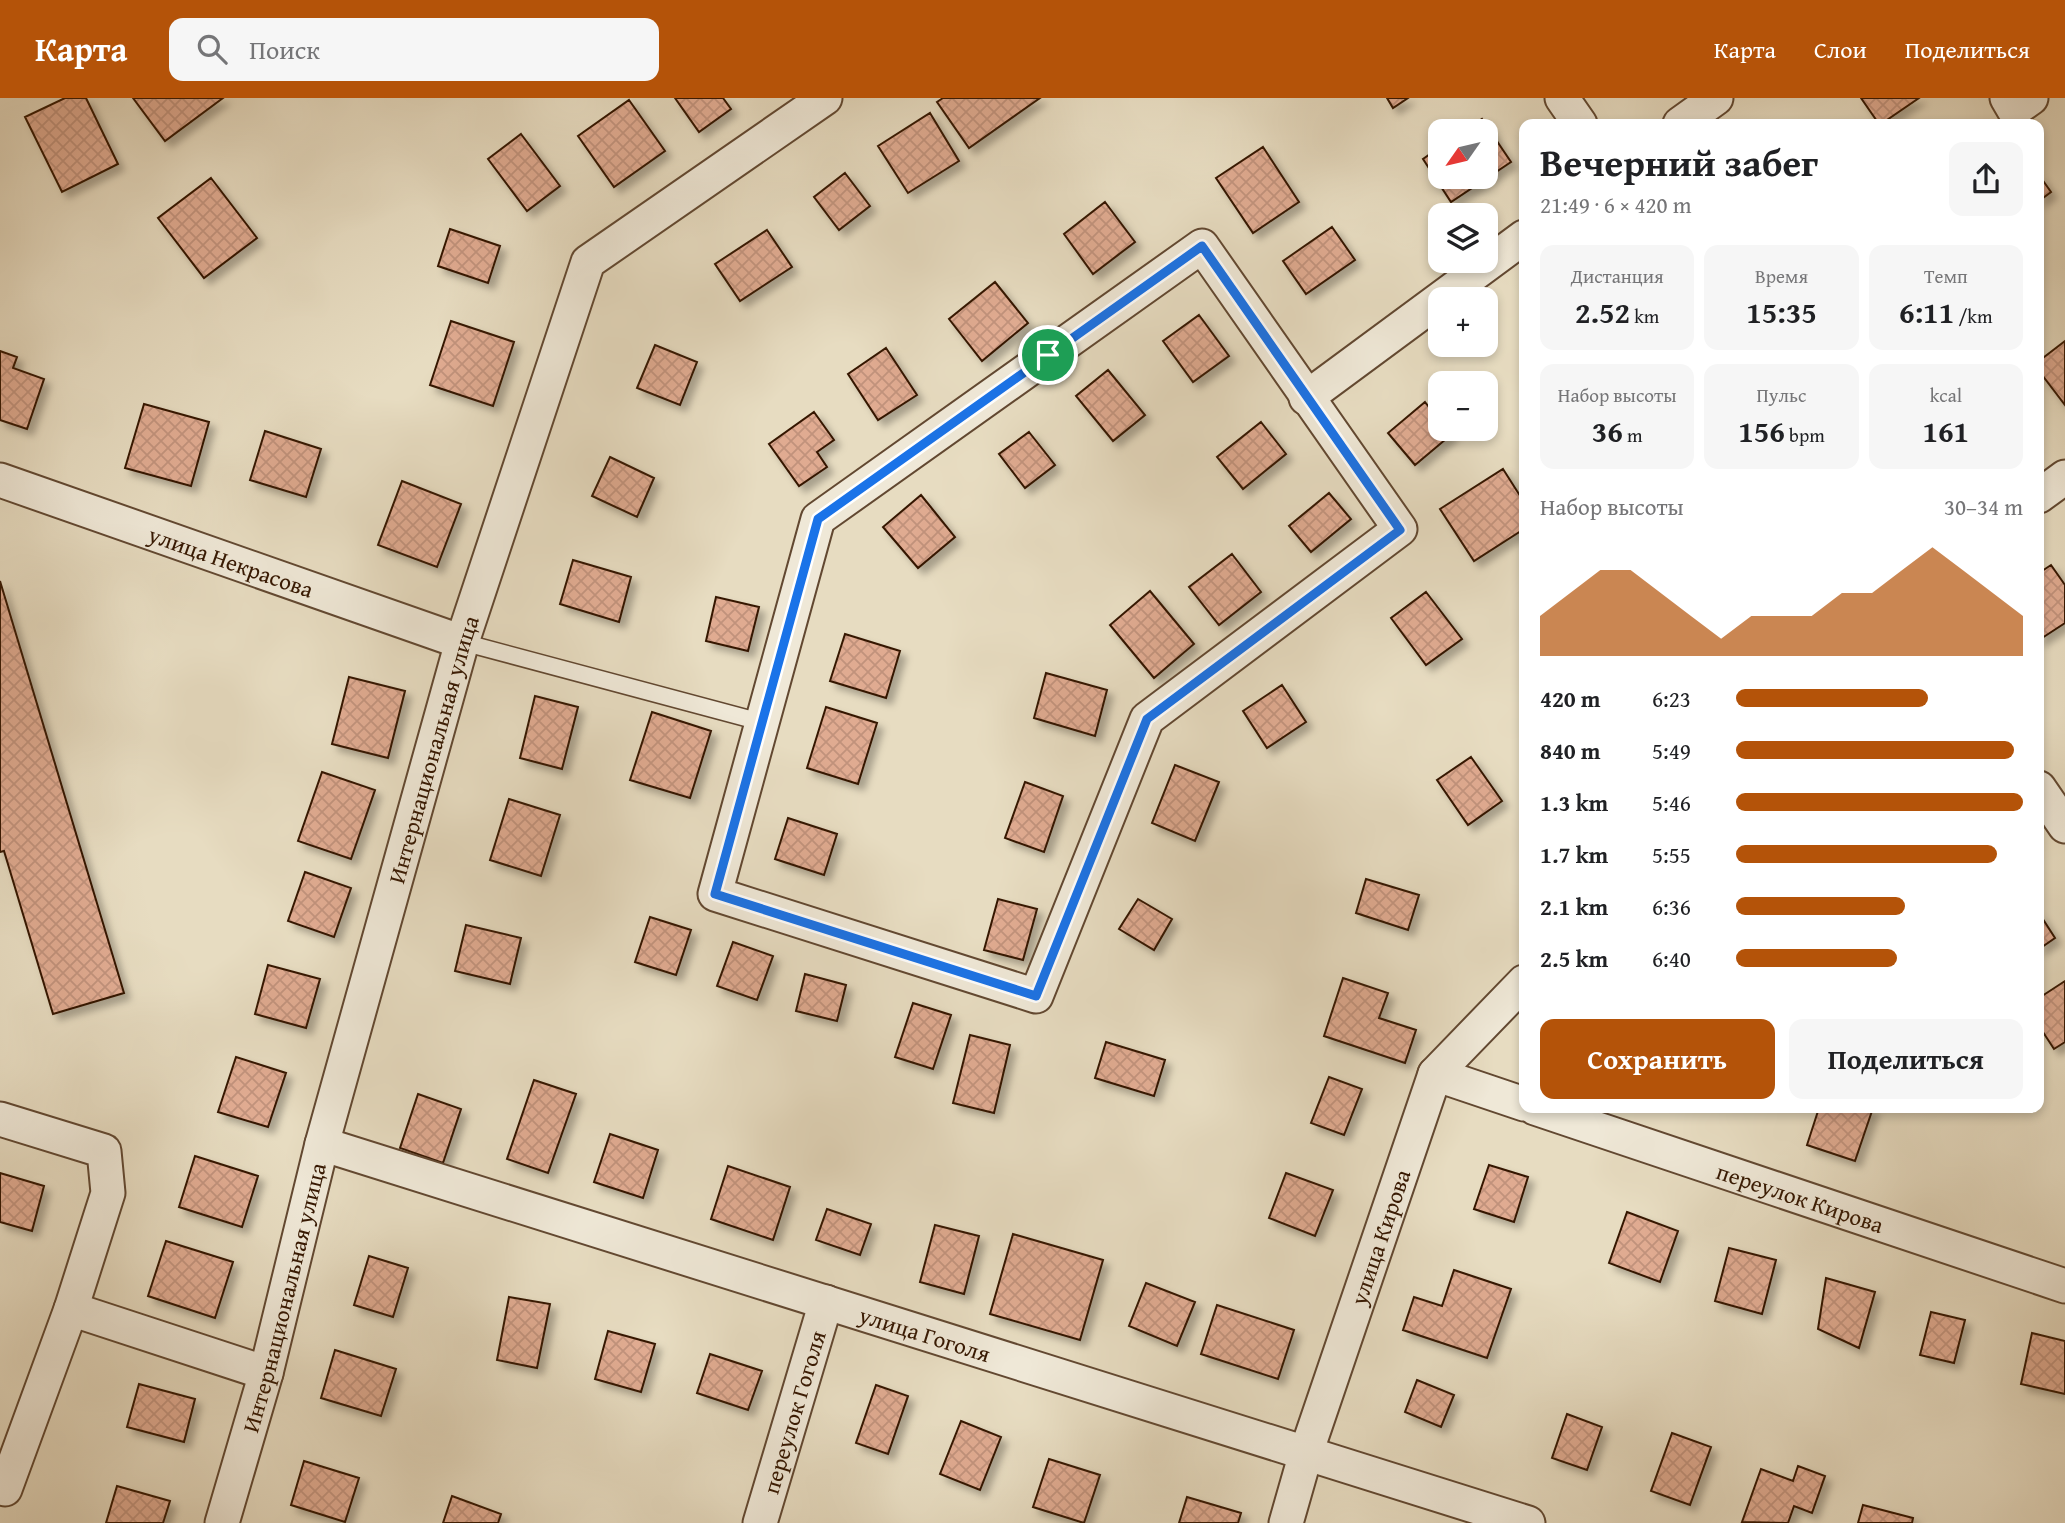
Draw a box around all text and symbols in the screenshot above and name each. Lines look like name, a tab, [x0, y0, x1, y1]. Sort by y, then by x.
search box	[169, 18, 659, 81]
text: Карта	[35, 25, 127, 73]
icon: search	[193, 30, 231, 68]
text: Поиск	[249, 30, 320, 69]
text: Карта	[1714, 32, 1776, 67]
text: Слои	[1814, 32, 1867, 67]
text: Поделиться	[1905, 32, 2030, 67]
north arrow	[1428, 119, 1498, 189]
map controls	[1428, 119, 1498, 441]
text: Вечерний забег	[1540, 134, 1818, 190]
button: share	[1949, 142, 2023, 216]
text: 21:49 · 6 × 420 m	[1540, 188, 1692, 221]
button: layers	[1428, 203, 1498, 273]
text: Дистанция	[1571, 262, 1664, 290]
text: Время	[1755, 262, 1808, 290]
text: Темп	[1924, 262, 1968, 290]
button: +	[1428, 287, 1498, 357]
text: 2.52	[1575, 290, 1630, 334]
text: 15:35	[1746, 290, 1817, 334]
text: 6:11	[1899, 290, 1954, 334]
text: km	[1630, 302, 1659, 330]
text: /km	[1954, 302, 1993, 330]
pin	[1018, 325, 1078, 385]
icon: arrive	[1029, 336, 1067, 374]
button: −	[1428, 371, 1498, 441]
text: Набор высоты	[1558, 381, 1677, 409]
text: Пульс	[1757, 381, 1806, 409]
text: kcal	[1930, 381, 1962, 409]
text: 36	[1592, 409, 1623, 453]
text: 156	[1738, 409, 1785, 453]
text: 161	[1923, 409, 1969, 453]
text: m	[1623, 421, 1643, 449]
text: bpm	[1785, 421, 1825, 449]
text: Набор высоты	[1540, 490, 1684, 523]
text: 30–34 m	[1944, 490, 2023, 523]
street label: улица Некрасова	[143, 517, 318, 605]
street label: Интернациональная улица	[379, 611, 486, 887]
text: 420 m	[1540, 682, 1601, 715]
text: 6:23	[1652, 682, 1691, 715]
text: 840 m	[1540, 734, 1601, 767]
text: 5:49	[1652, 734, 1691, 767]
text: 1.3 km	[1540, 786, 1608, 819]
text: 5:46	[1652, 786, 1691, 819]
text: 1.7 km	[1540, 838, 1608, 871]
text: 5:55	[1652, 838, 1691, 871]
text: 2.1 km	[1540, 890, 1608, 923]
text: 6:36	[1652, 890, 1691, 923]
text: 2.5 km	[1540, 942, 1608, 975]
text: 6:40	[1652, 942, 1691, 975]
button: Сохранить	[1540, 1019, 1775, 1099]
button: Поделиться	[1789, 1019, 2023, 1099]
street label: переулок Кирова	[1712, 1154, 1888, 1241]
street label: Интернациональная улица	[233, 1159, 333, 1436]
street label: улица Кирова	[1341, 1165, 1418, 1310]
street label: улица Гоголя	[854, 1297, 995, 1370]
street label: переулок Гоголя	[753, 1326, 833, 1498]

